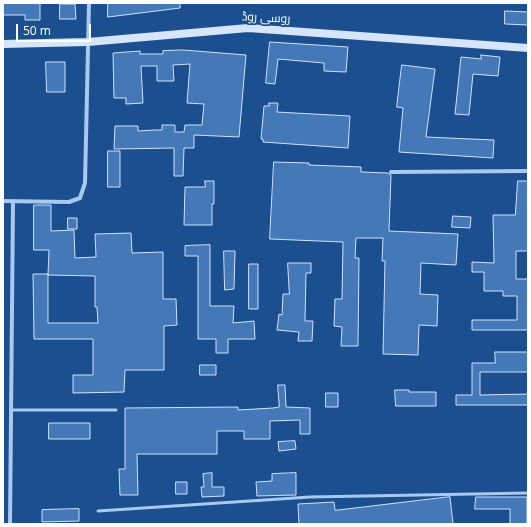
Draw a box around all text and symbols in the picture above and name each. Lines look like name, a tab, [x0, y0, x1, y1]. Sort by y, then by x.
street label: روسی روڈ	[241, 10, 291, 26]
scale bar	[18, 16, 93, 42]
text: 50 m	[23, 22, 51, 39]

